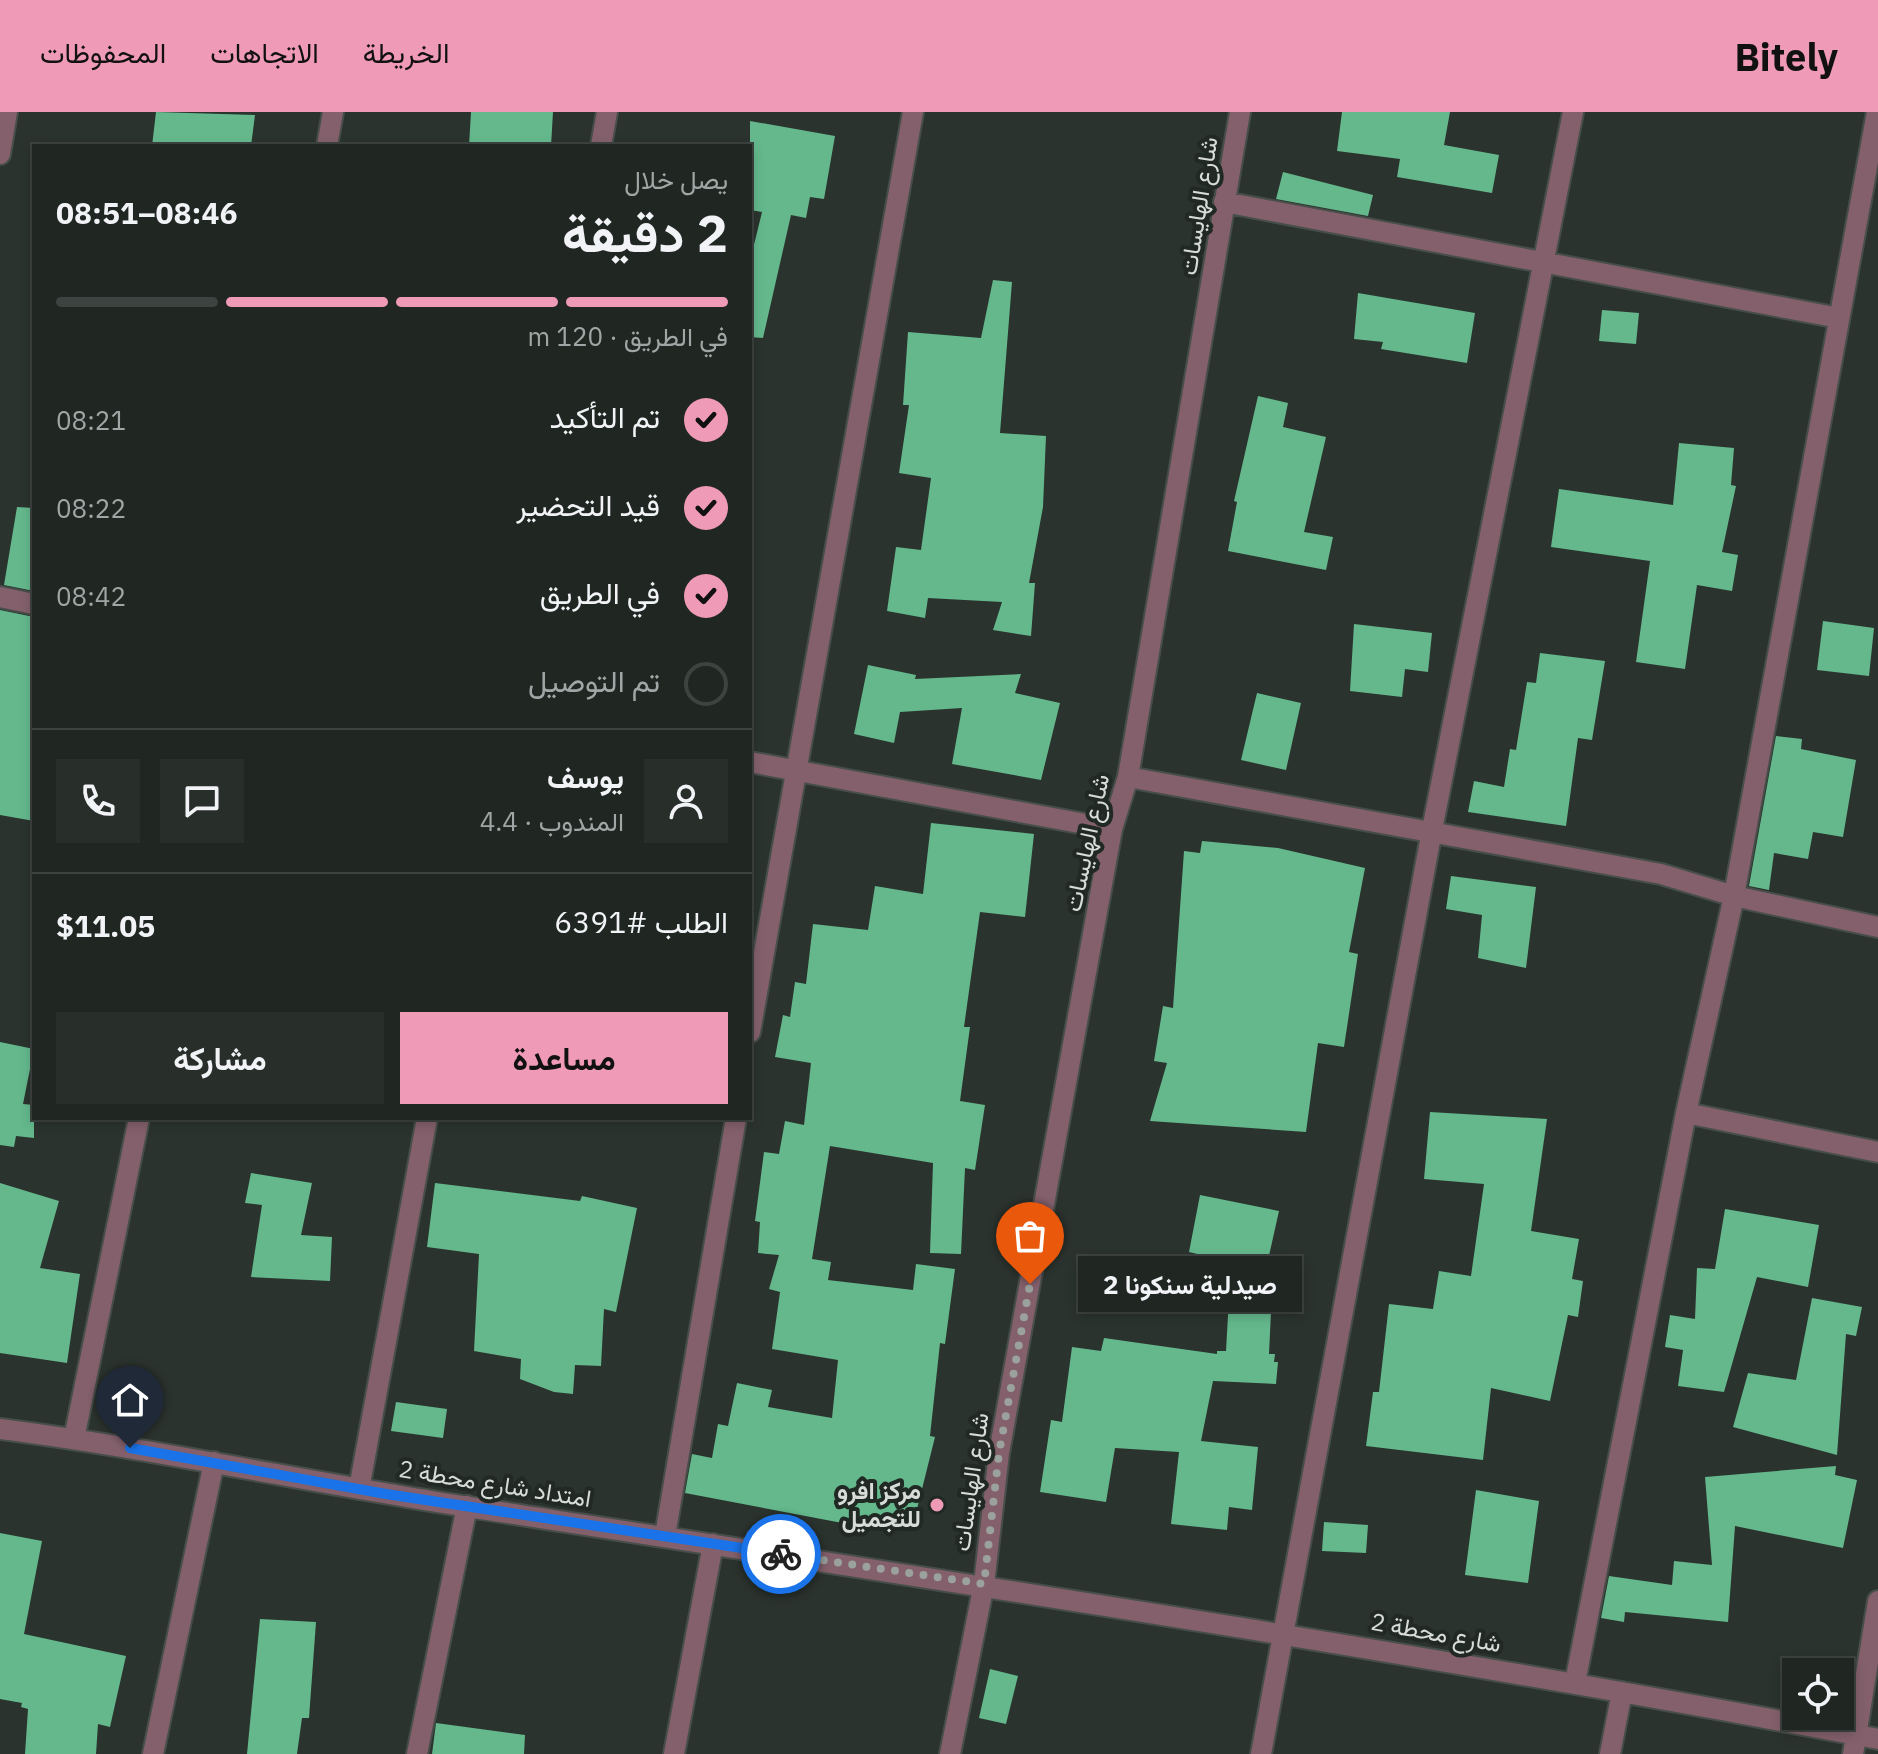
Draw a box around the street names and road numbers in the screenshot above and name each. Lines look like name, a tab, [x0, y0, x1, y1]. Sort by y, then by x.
street label: شارع الهايسات	[1171, 134, 1226, 277]
street label: شارع الهايسات	[1056, 771, 1117, 915]
street label: شارع الهايسات	[944, 1410, 997, 1553]
street label: امتداد شارع محطة 2	[397, 1452, 594, 1515]
street label: شارع محطة 2	[1368, 1605, 1504, 1660]

